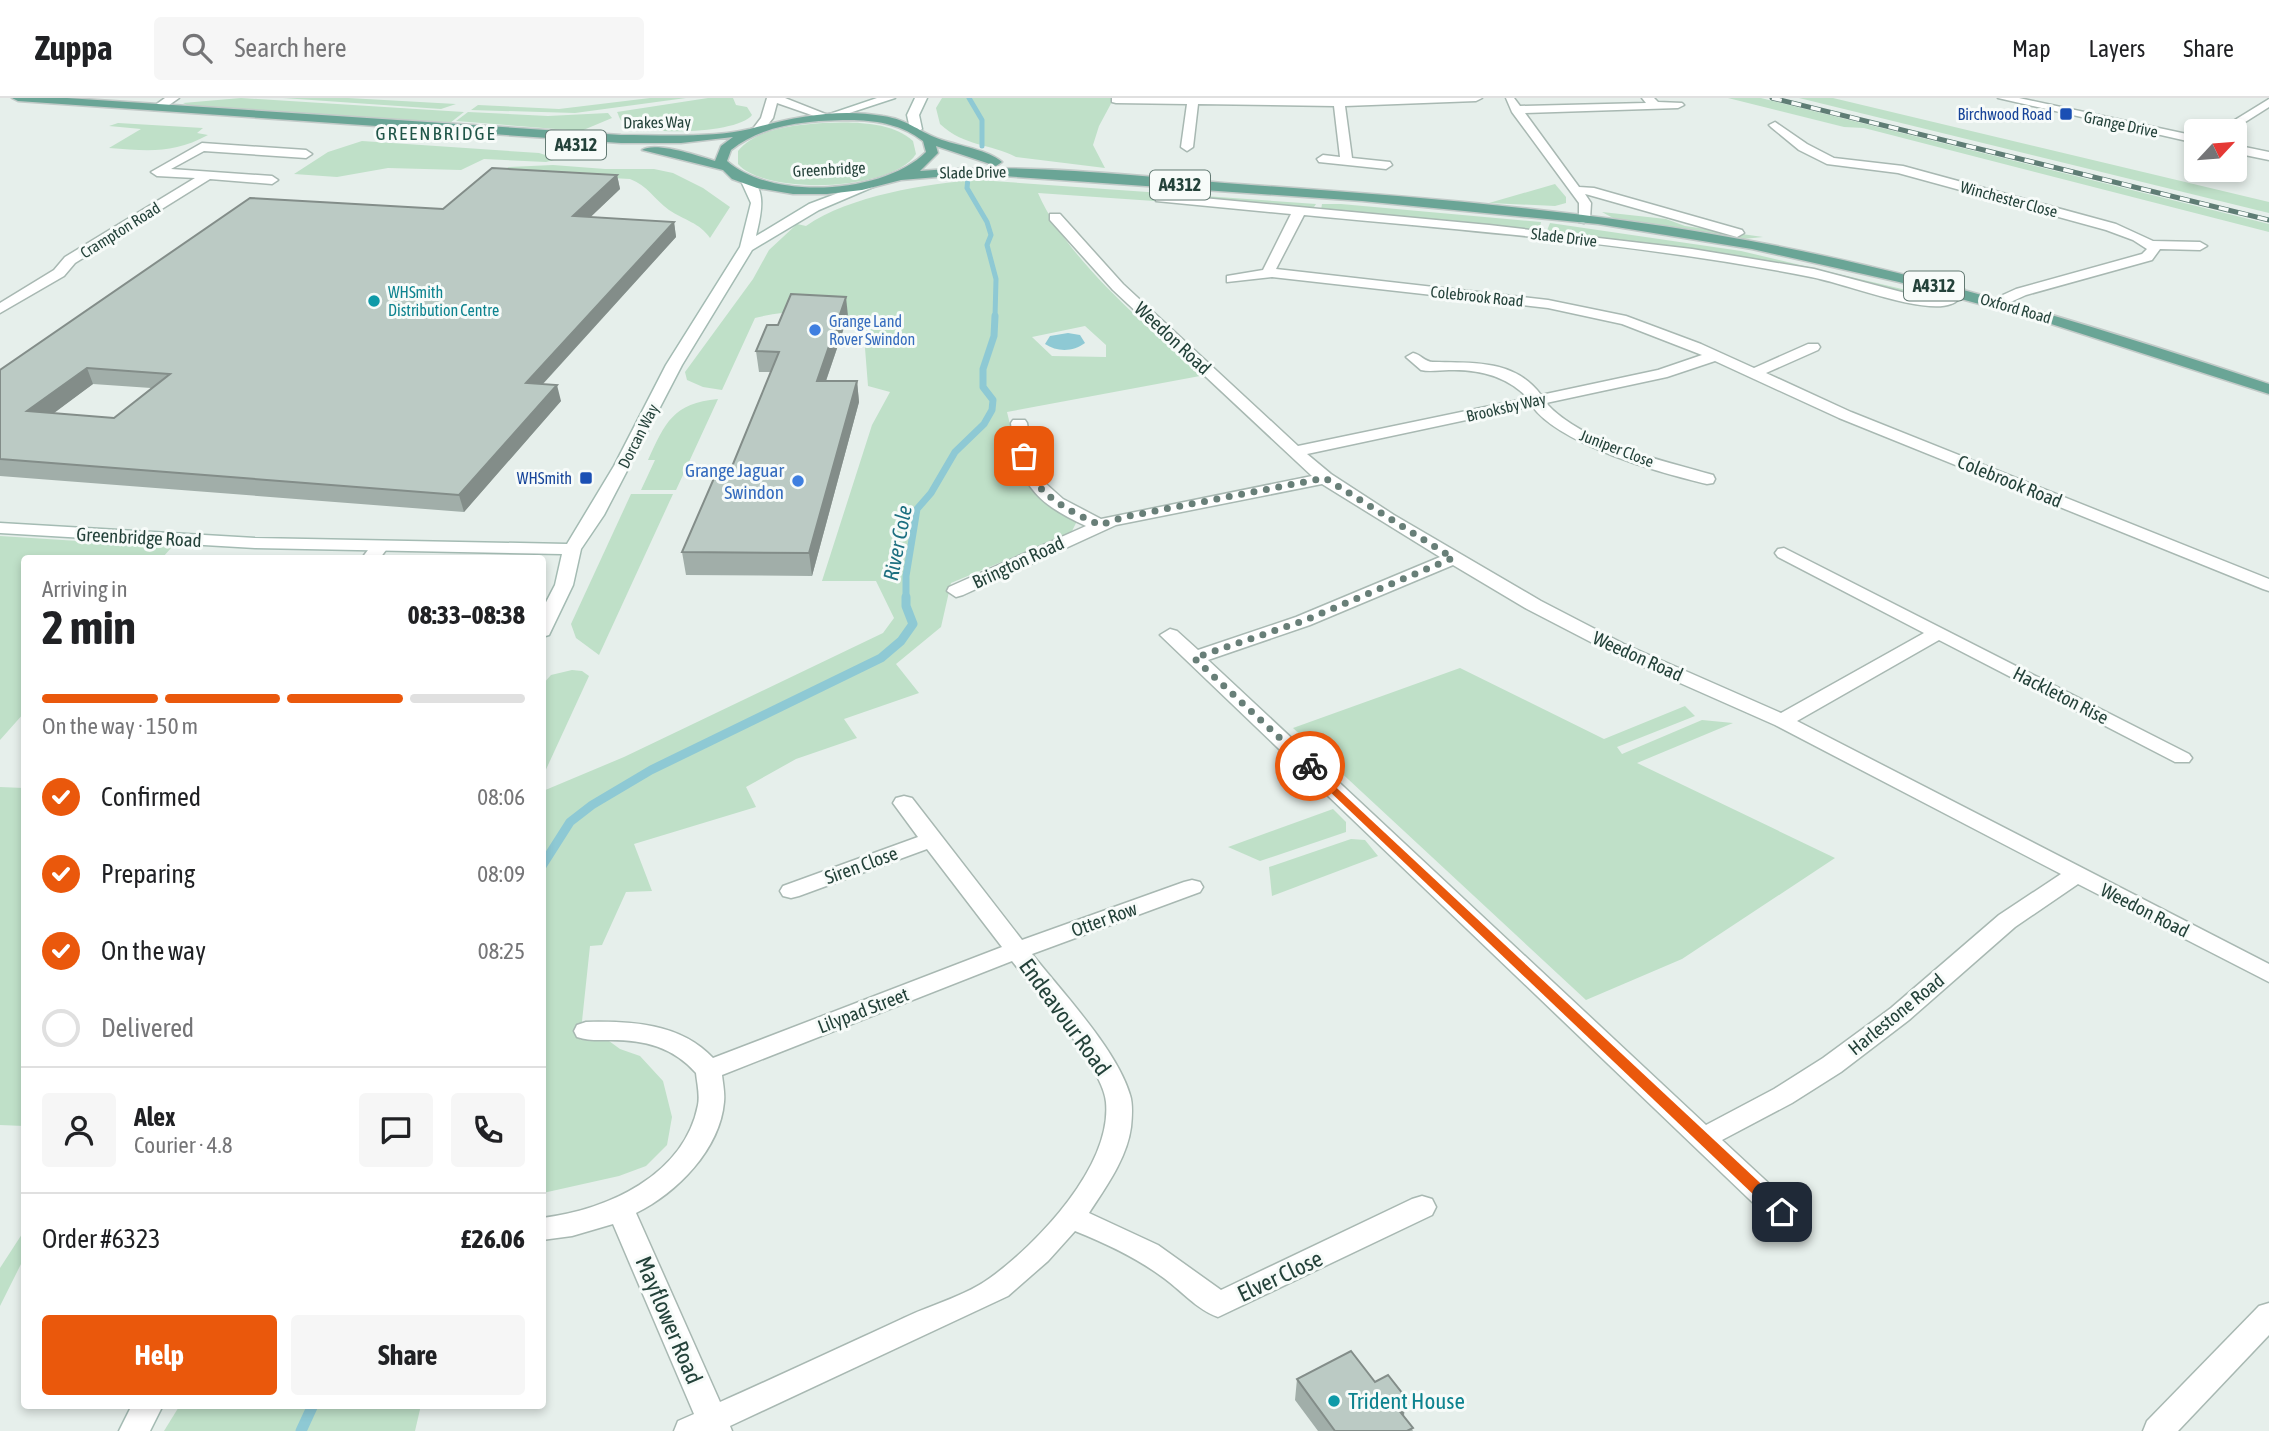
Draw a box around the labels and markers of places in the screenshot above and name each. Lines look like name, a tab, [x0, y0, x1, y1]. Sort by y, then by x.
place label: Birchwood Road	[1958, 105, 2052, 123]
marker: Birchwood Road	[2058, 106, 2074, 122]
place label: WHSmith Distribution Centre	[388, 283, 499, 319]
marker: WHSmith Distribution Centre	[366, 293, 382, 309]
place label: Grange Land Rover Swindon	[829, 312, 915, 348]
marker: Grange Land Rover Swindon	[807, 322, 823, 338]
pin	[994, 426, 1054, 486]
place label: Grange Jaguar Swindon	[685, 459, 784, 503]
place label: WHSmith	[517, 469, 572, 487]
marker: WHSmith	[578, 470, 594, 486]
marker: Grange Jaguar Swindon	[790, 473, 806, 489]
pin	[1752, 1182, 1812, 1242]
place label: Trident House	[1348, 1388, 1465, 1414]
marker: Trident House	[1326, 1393, 1342, 1409]

